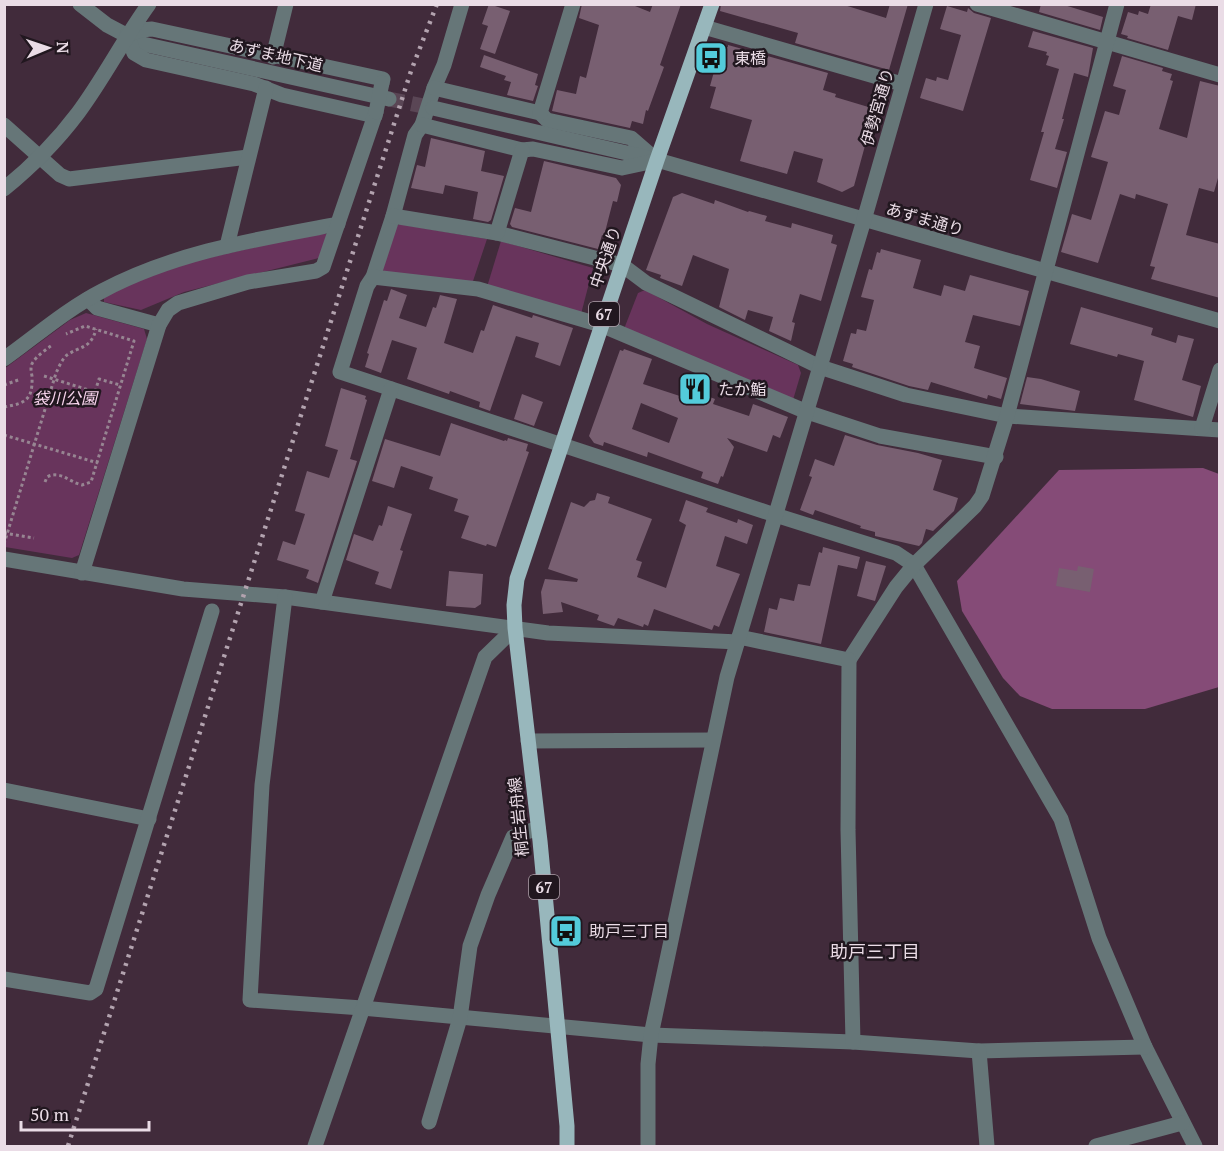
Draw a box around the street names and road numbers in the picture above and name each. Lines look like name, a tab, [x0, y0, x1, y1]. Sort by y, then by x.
street label: あずま地下道	[227, 33, 325, 77]
street label: 伊勢宮通り	[855, 66, 899, 148]
street label: あずま通り	[884, 197, 966, 241]
street label: 中央通り	[584, 223, 626, 291]
road number: 67	[589, 302, 619, 326]
street label: 桐生岩舟線	[503, 776, 533, 858]
road number: 67	[529, 875, 559, 899]

